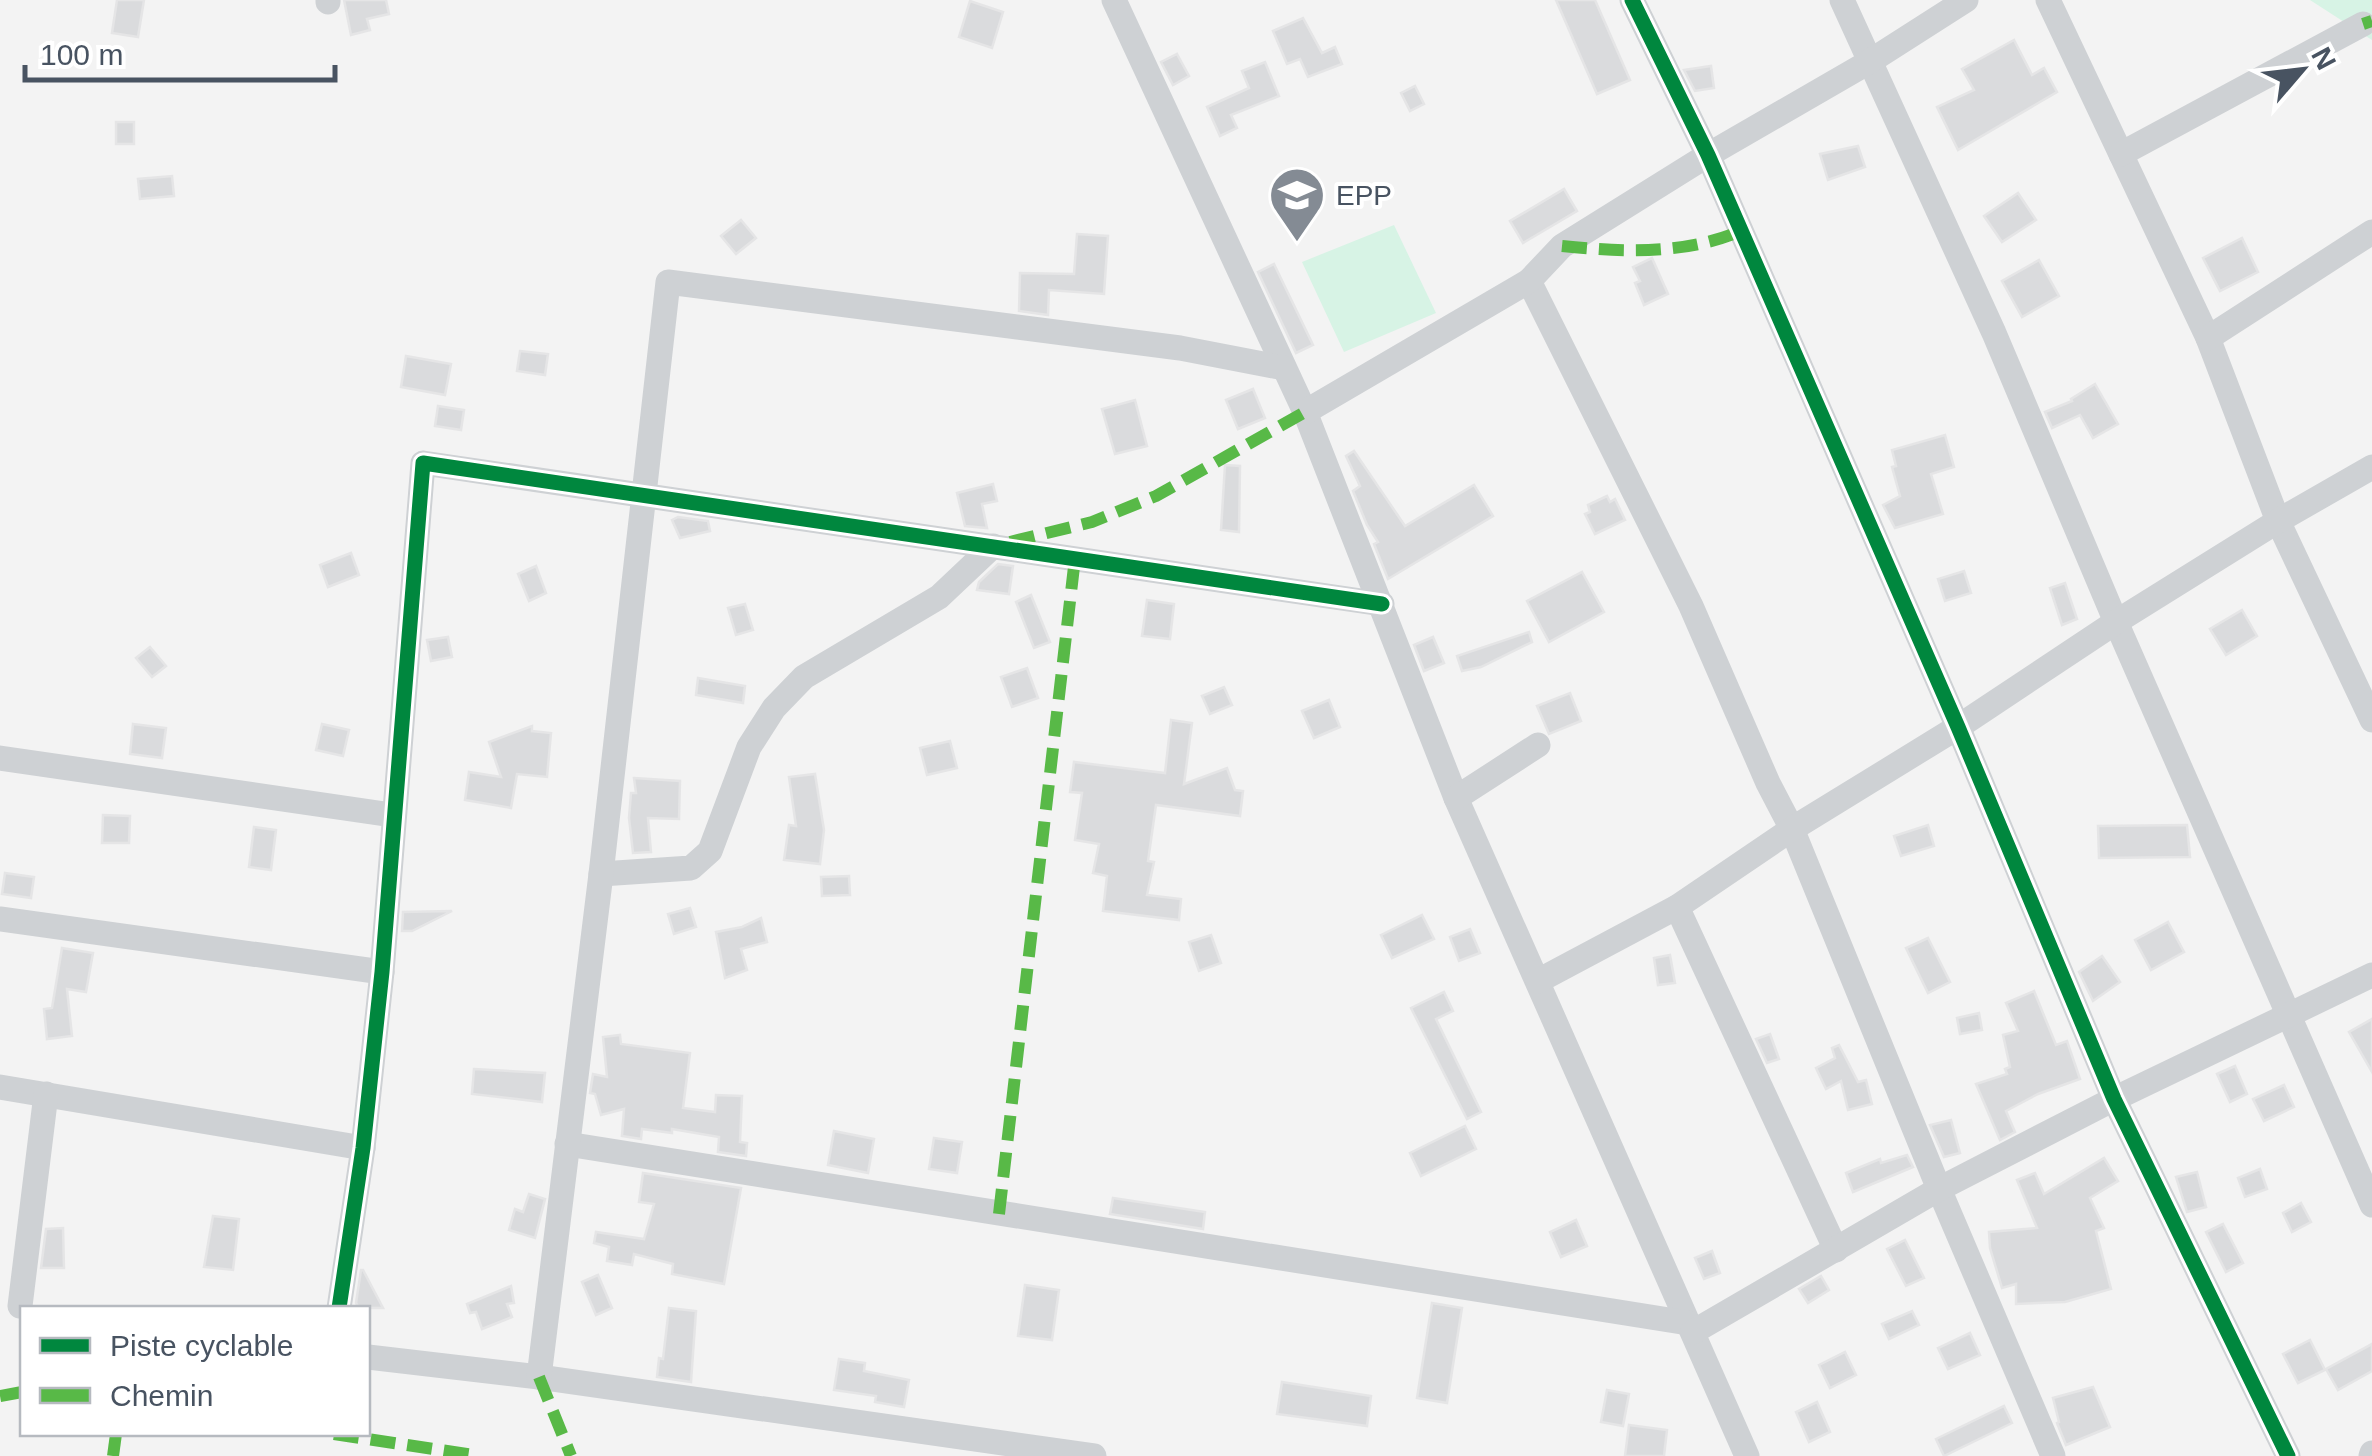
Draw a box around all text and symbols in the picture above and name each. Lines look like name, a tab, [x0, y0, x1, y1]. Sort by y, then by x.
scale bar	[25, 20, 335, 82]
north arrow	[2252, 20, 2352, 120]
text: 100 m	[40, 38, 123, 71]
text: N	[2305, 42, 2342, 75]
school or university icon: EPP	[1267, 165, 1327, 244]
place label: EPP	[1336, 180, 1392, 211]
legend	[20, 1306, 370, 1436]
text: Piste cyclable	[110, 1329, 293, 1362]
text: Chemin	[110, 1379, 213, 1412]

